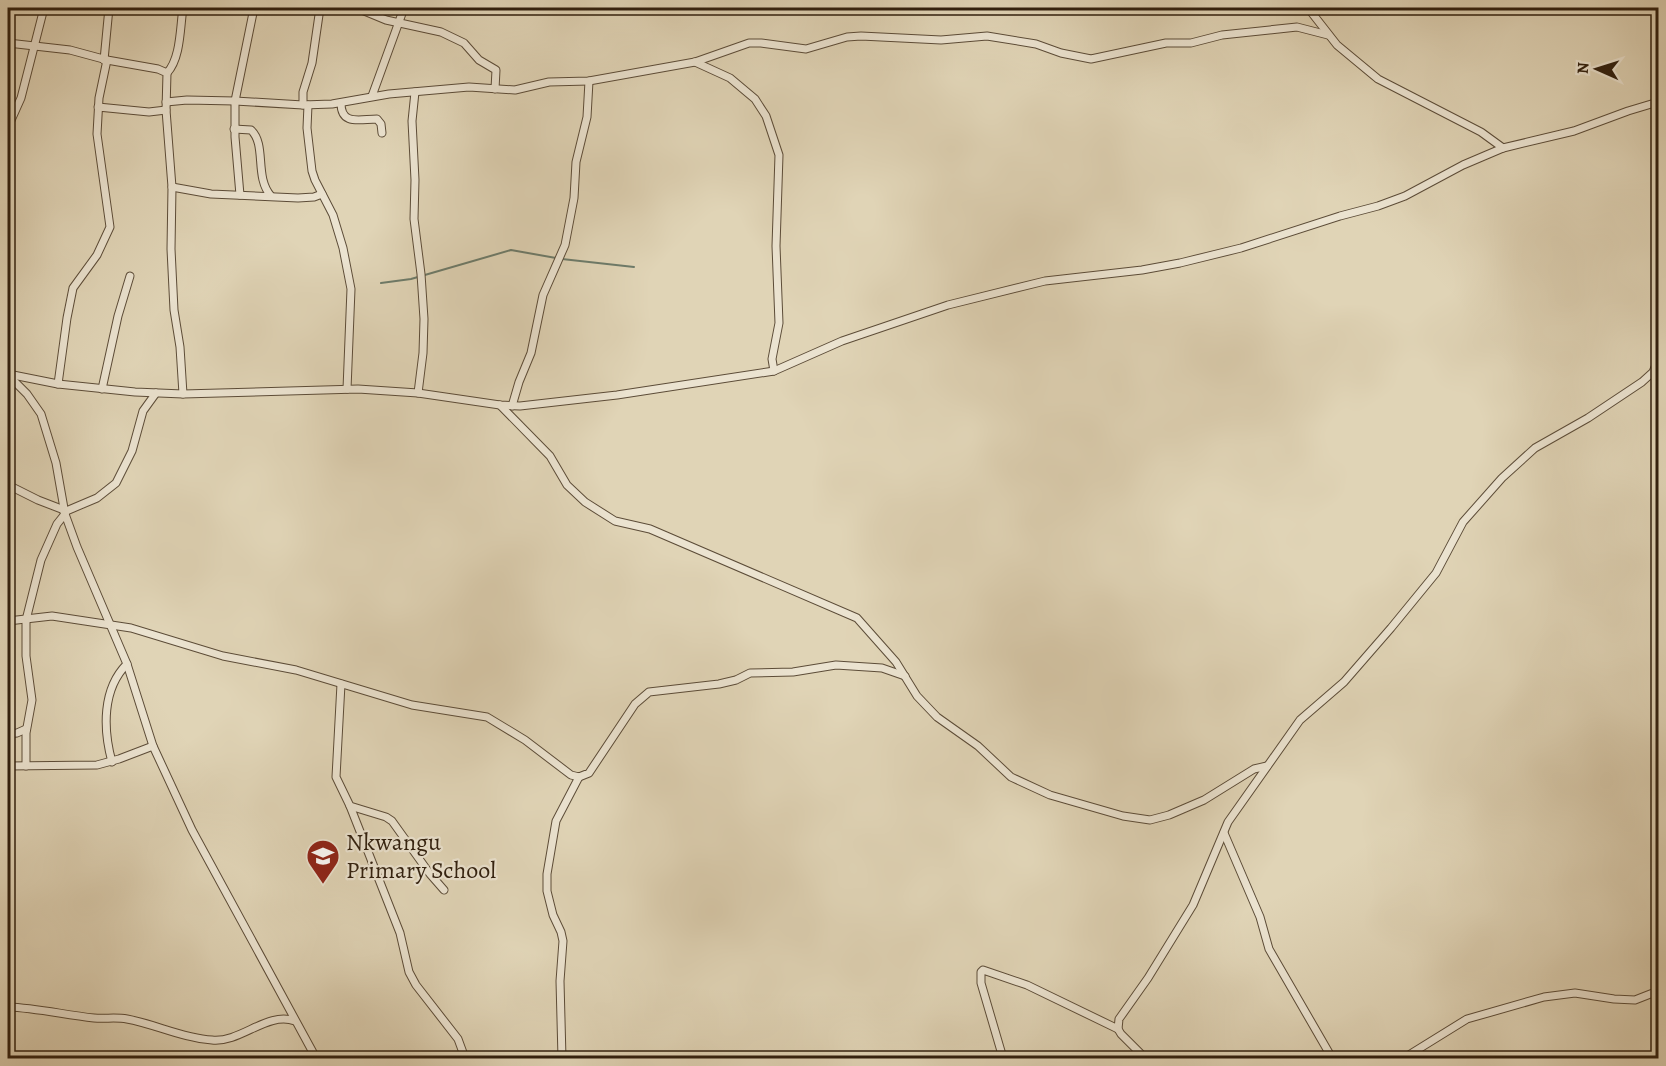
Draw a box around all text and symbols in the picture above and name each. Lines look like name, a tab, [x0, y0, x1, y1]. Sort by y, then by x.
north arrow	[1567, 39, 1627, 99]
text: N	[1572, 62, 1594, 75]
place label: Nkwangu Primary School	[346, 826, 496, 886]
school or university icon: Nkwangu Primary School	[305, 838, 341, 885]

